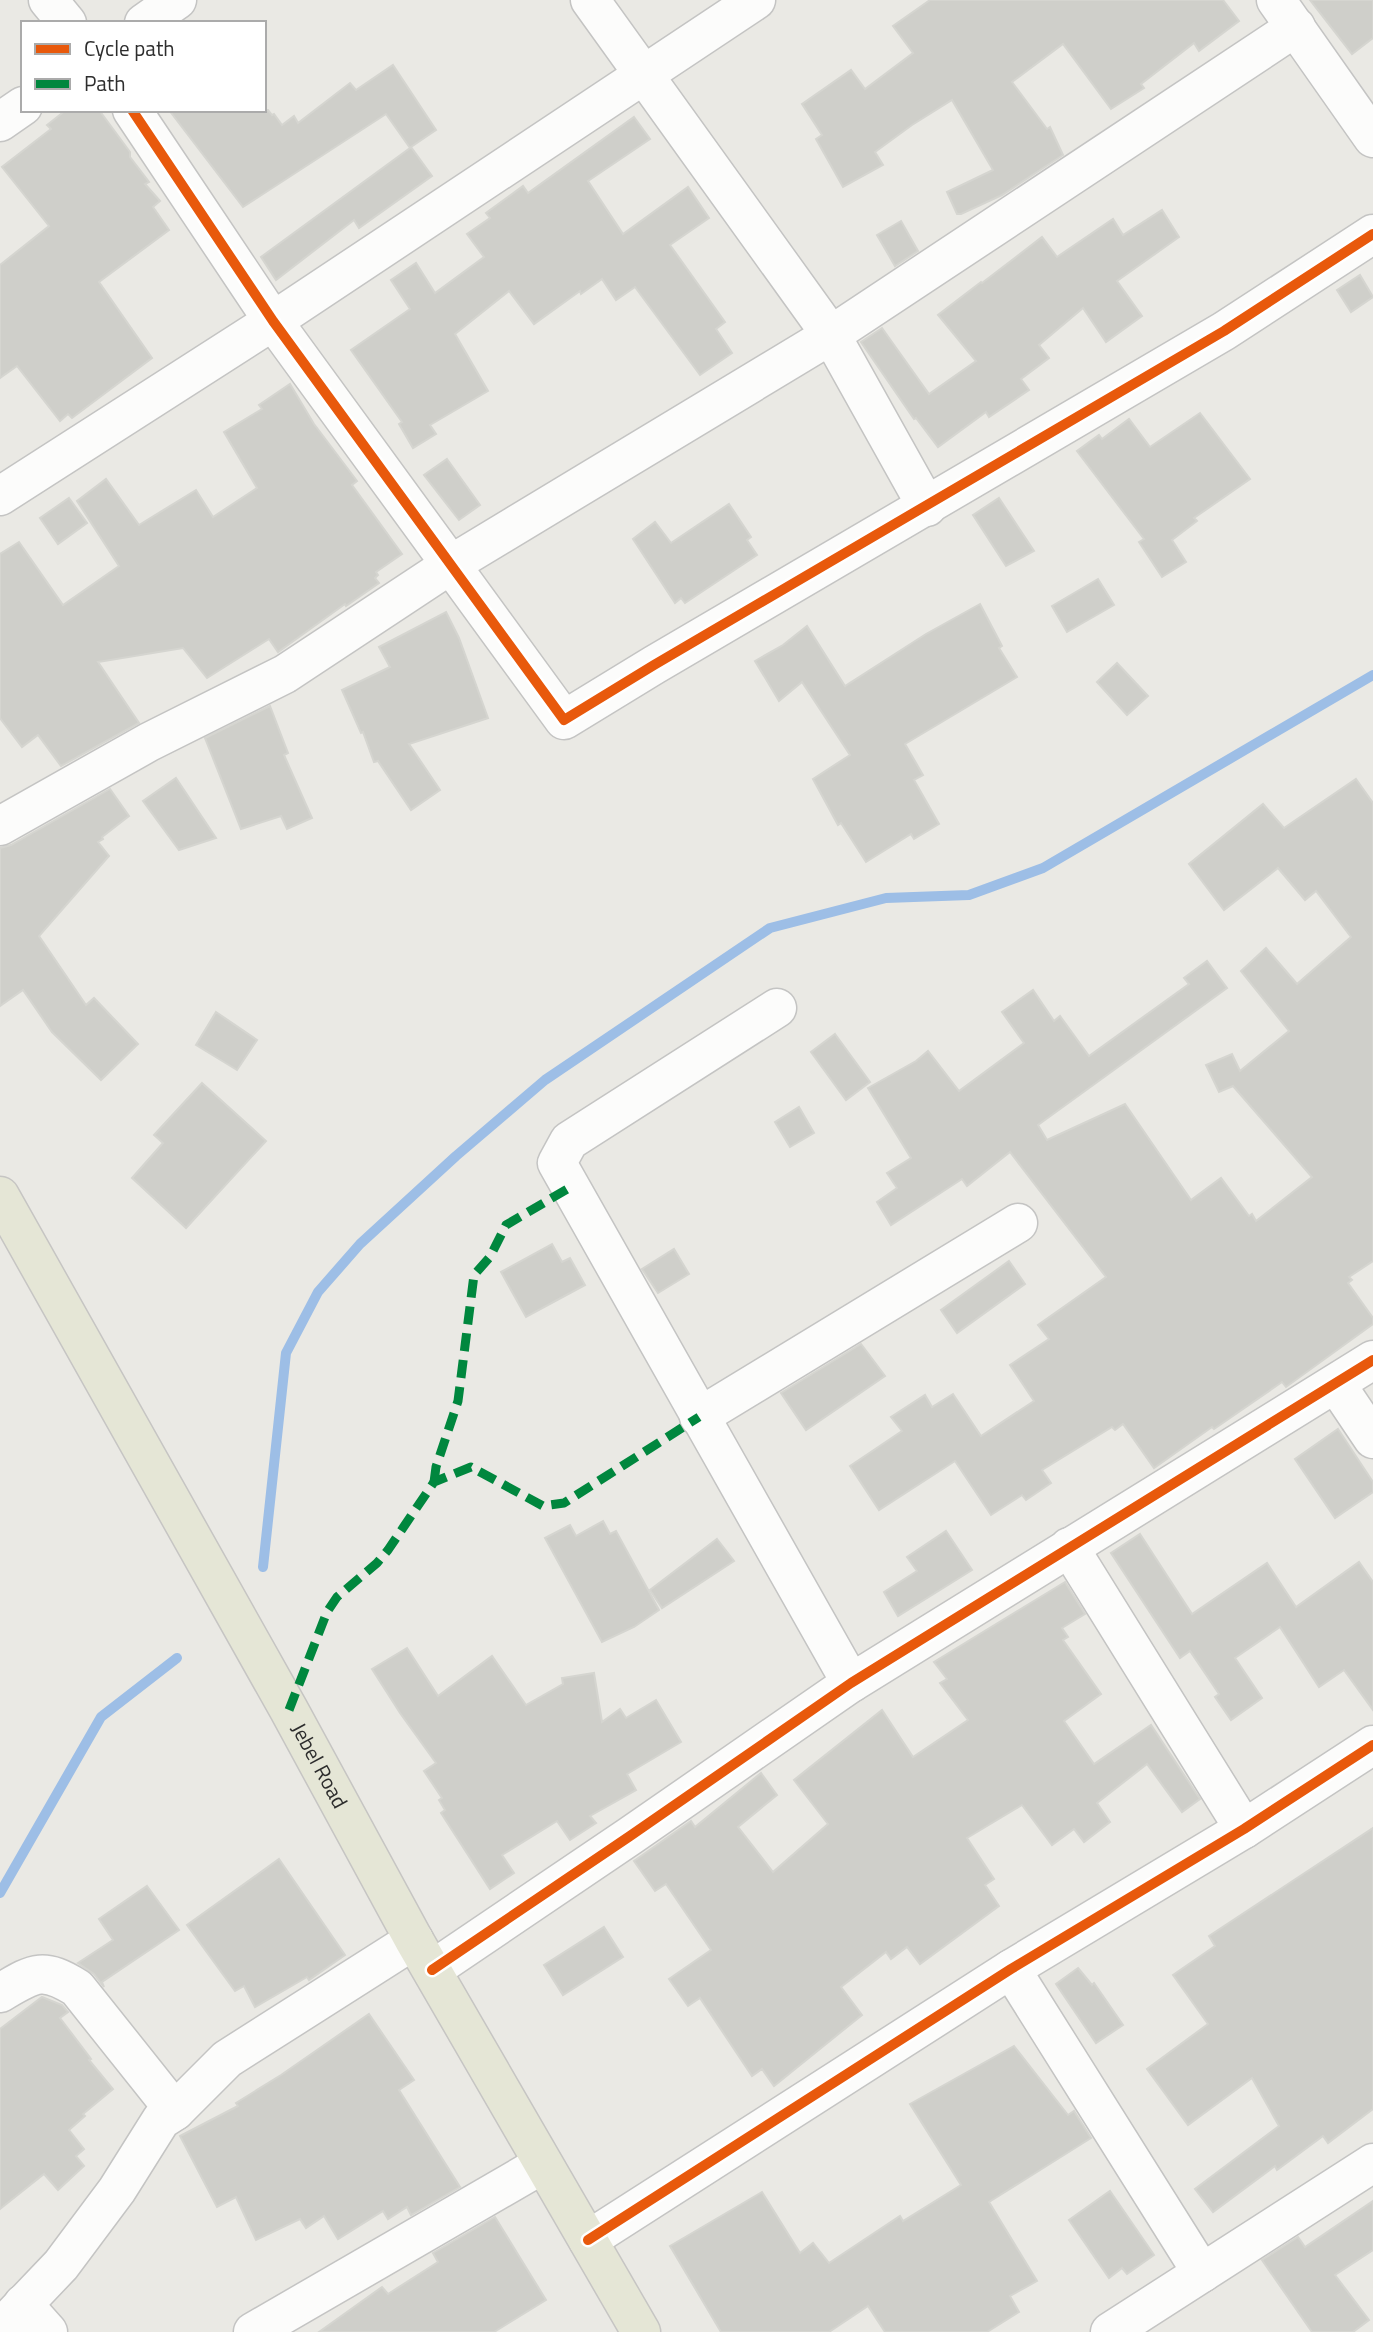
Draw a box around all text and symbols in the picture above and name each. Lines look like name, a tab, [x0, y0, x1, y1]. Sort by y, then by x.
legend	[21, 21, 266, 112]
text: Cycle path	[84, 32, 175, 64]
text: Path	[84, 67, 126, 99]
street label: Jebel Road	[284, 1717, 356, 1814]

